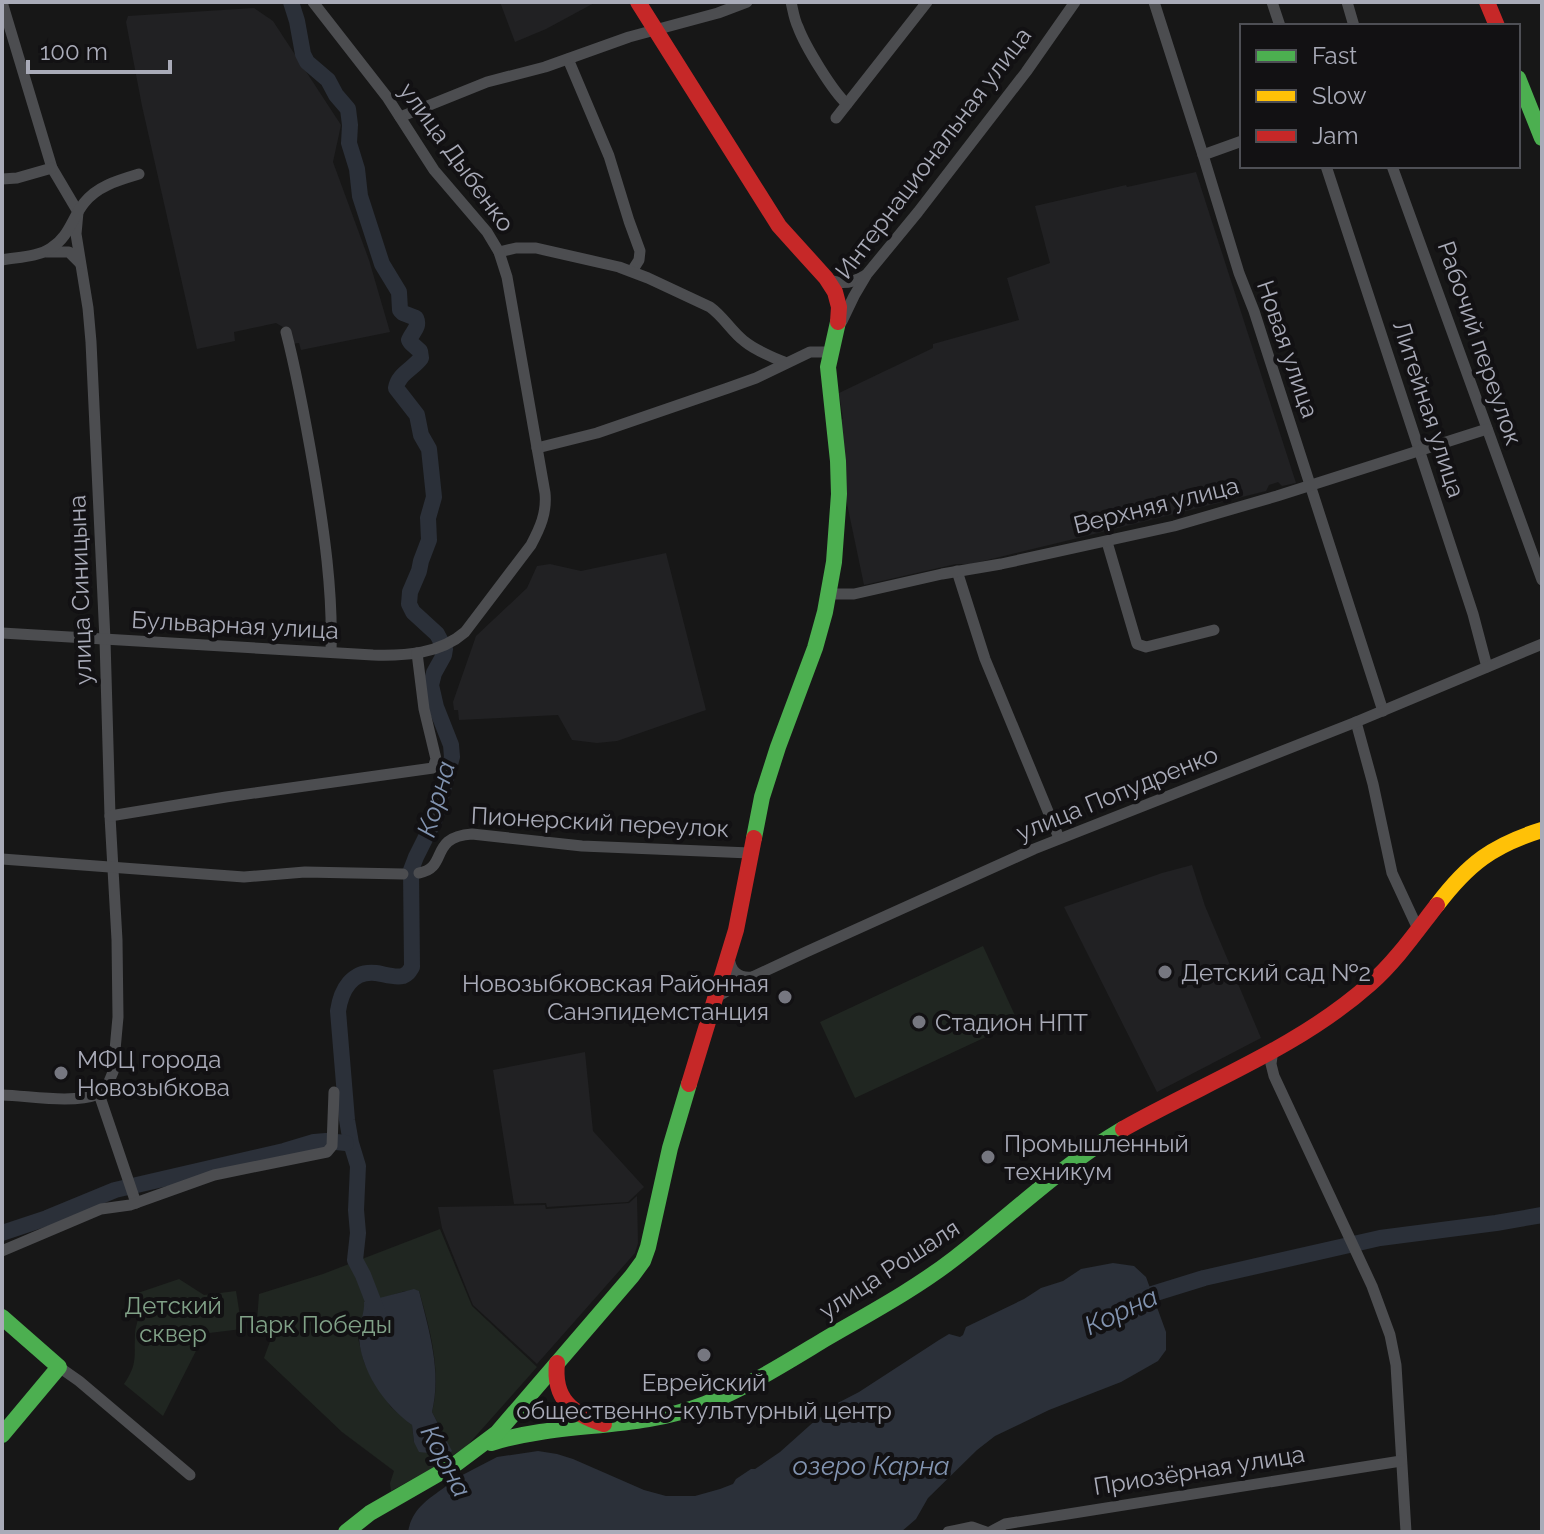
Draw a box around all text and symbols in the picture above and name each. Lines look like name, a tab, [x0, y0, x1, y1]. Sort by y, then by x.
street label: Интернациональная улица	[829, 22, 1037, 284]
scale bar	[28, 24, 170, 74]
legend	[1240, 24, 1520, 168]
text: 100 m	[40, 37, 108, 66]
text: Fast	[1312, 41, 1357, 70]
street label: улица Дыбенко	[393, 77, 521, 237]
text: Slow	[1312, 81, 1367, 110]
text: Jam	[1312, 121, 1358, 150]
street label: Рабочий переулок	[1432, 237, 1528, 449]
street label: Новая улица	[1251, 276, 1325, 422]
street label: Литейная улица	[1387, 317, 1471, 501]
street label: Верхняя улица	[1070, 470, 1242, 540]
street label: улица Синицына	[62, 494, 98, 686]
street label: Бульварная улица	[131, 605, 339, 645]
street label: улица Попудренко	[1012, 739, 1222, 847]
water label: Корна	[411, 758, 461, 840]
street label: Пионерский переулок	[470, 801, 730, 843]
place label: Детский сад №2	[1181, 958, 1371, 987]
marker: Детский сад №2	[1156, 963, 1174, 981]
place label: Новозыбковская Районная Санэпидемстанция	[462, 969, 769, 1026]
marker: Новозыбковская Районная Санэпидемстанция	[776, 988, 794, 1006]
place label: Стадион НПТ	[935, 1008, 1088, 1037]
marker: Стадион НПТ	[910, 1013, 928, 1031]
place label: МФЦ города Новозыбкова	[77, 1045, 230, 1102]
marker: МФЦ города Новозыбкова	[52, 1064, 70, 1082]
place label: Промышленный техникум	[1004, 1129, 1189, 1186]
marker: Промышленный техникум	[979, 1148, 997, 1166]
street label: улица Рошаля	[813, 1213, 965, 1325]
water label: Корна	[1080, 1281, 1162, 1341]
park label: Детский сквер	[124, 1291, 222, 1348]
park label: Парк Победы	[238, 1310, 392, 1339]
marker: Еврейский общественно-культурный центр	[695, 1346, 713, 1364]
place label: Еврейский общественно-культурный центр	[516, 1368, 892, 1425]
water label: Корна	[415, 1420, 477, 1502]
street label: Приозёрная улица	[1091, 1439, 1307, 1501]
water label: озеро Карна	[792, 1451, 950, 1481]

